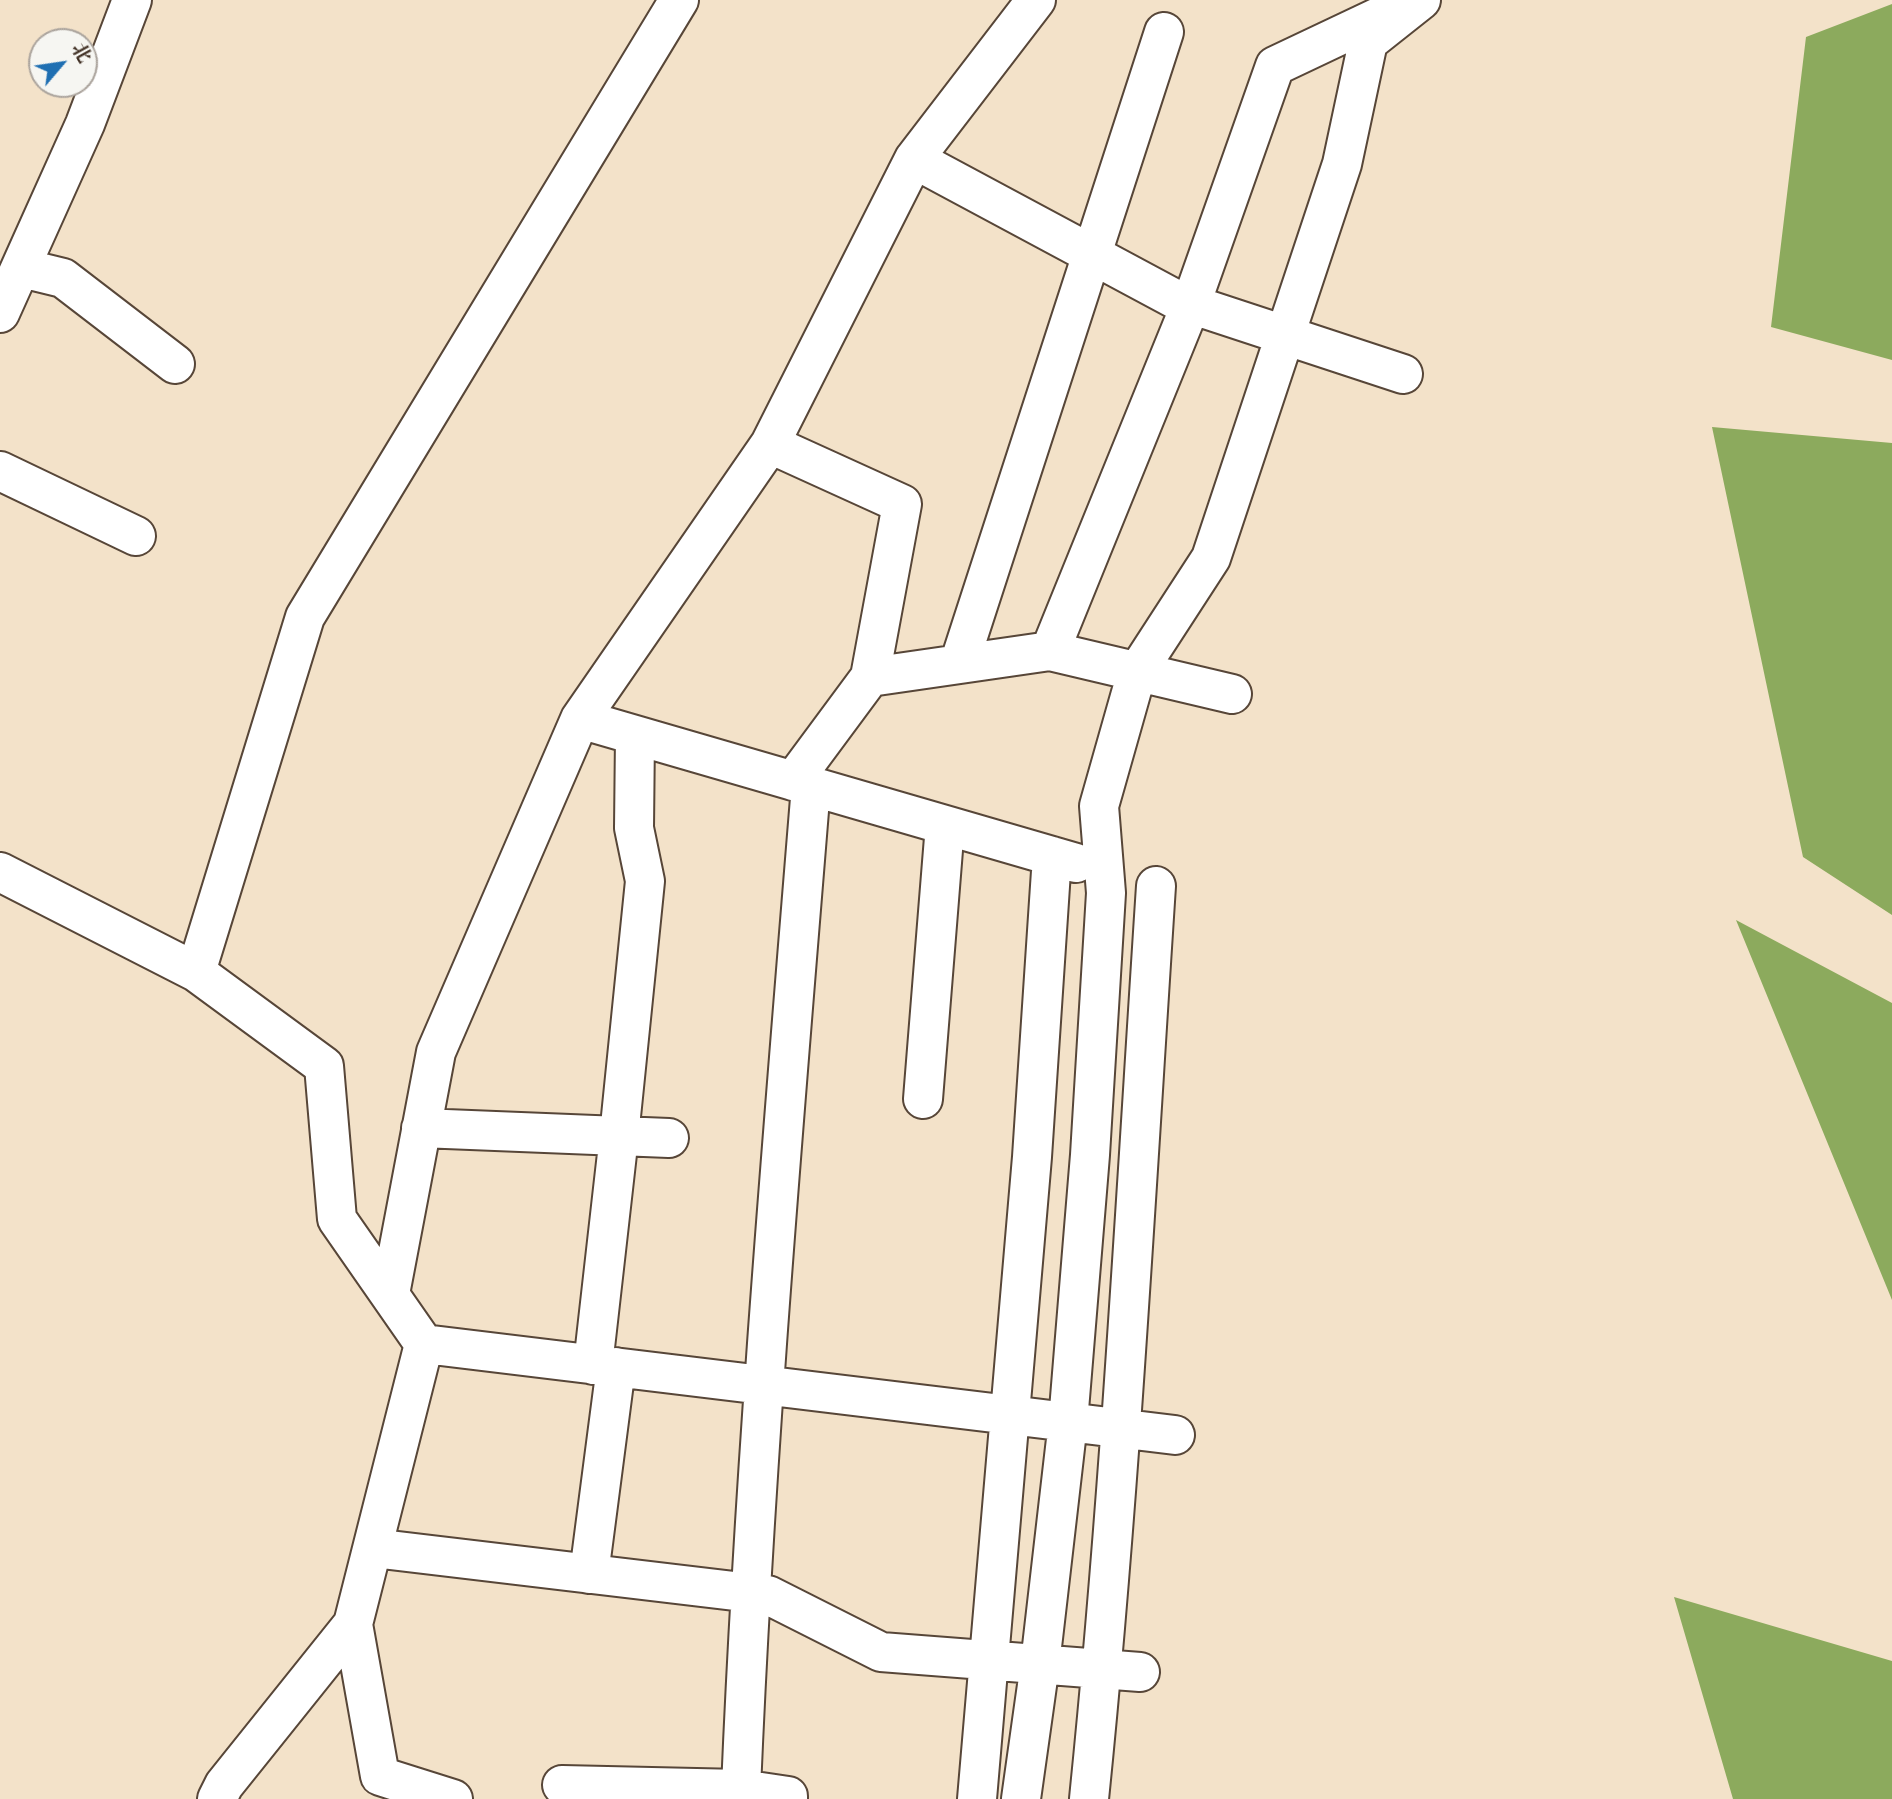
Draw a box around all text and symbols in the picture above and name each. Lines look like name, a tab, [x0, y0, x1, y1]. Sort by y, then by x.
north arrow	[28, 28, 98, 98]
text: 北	[64, 39, 96, 68]

